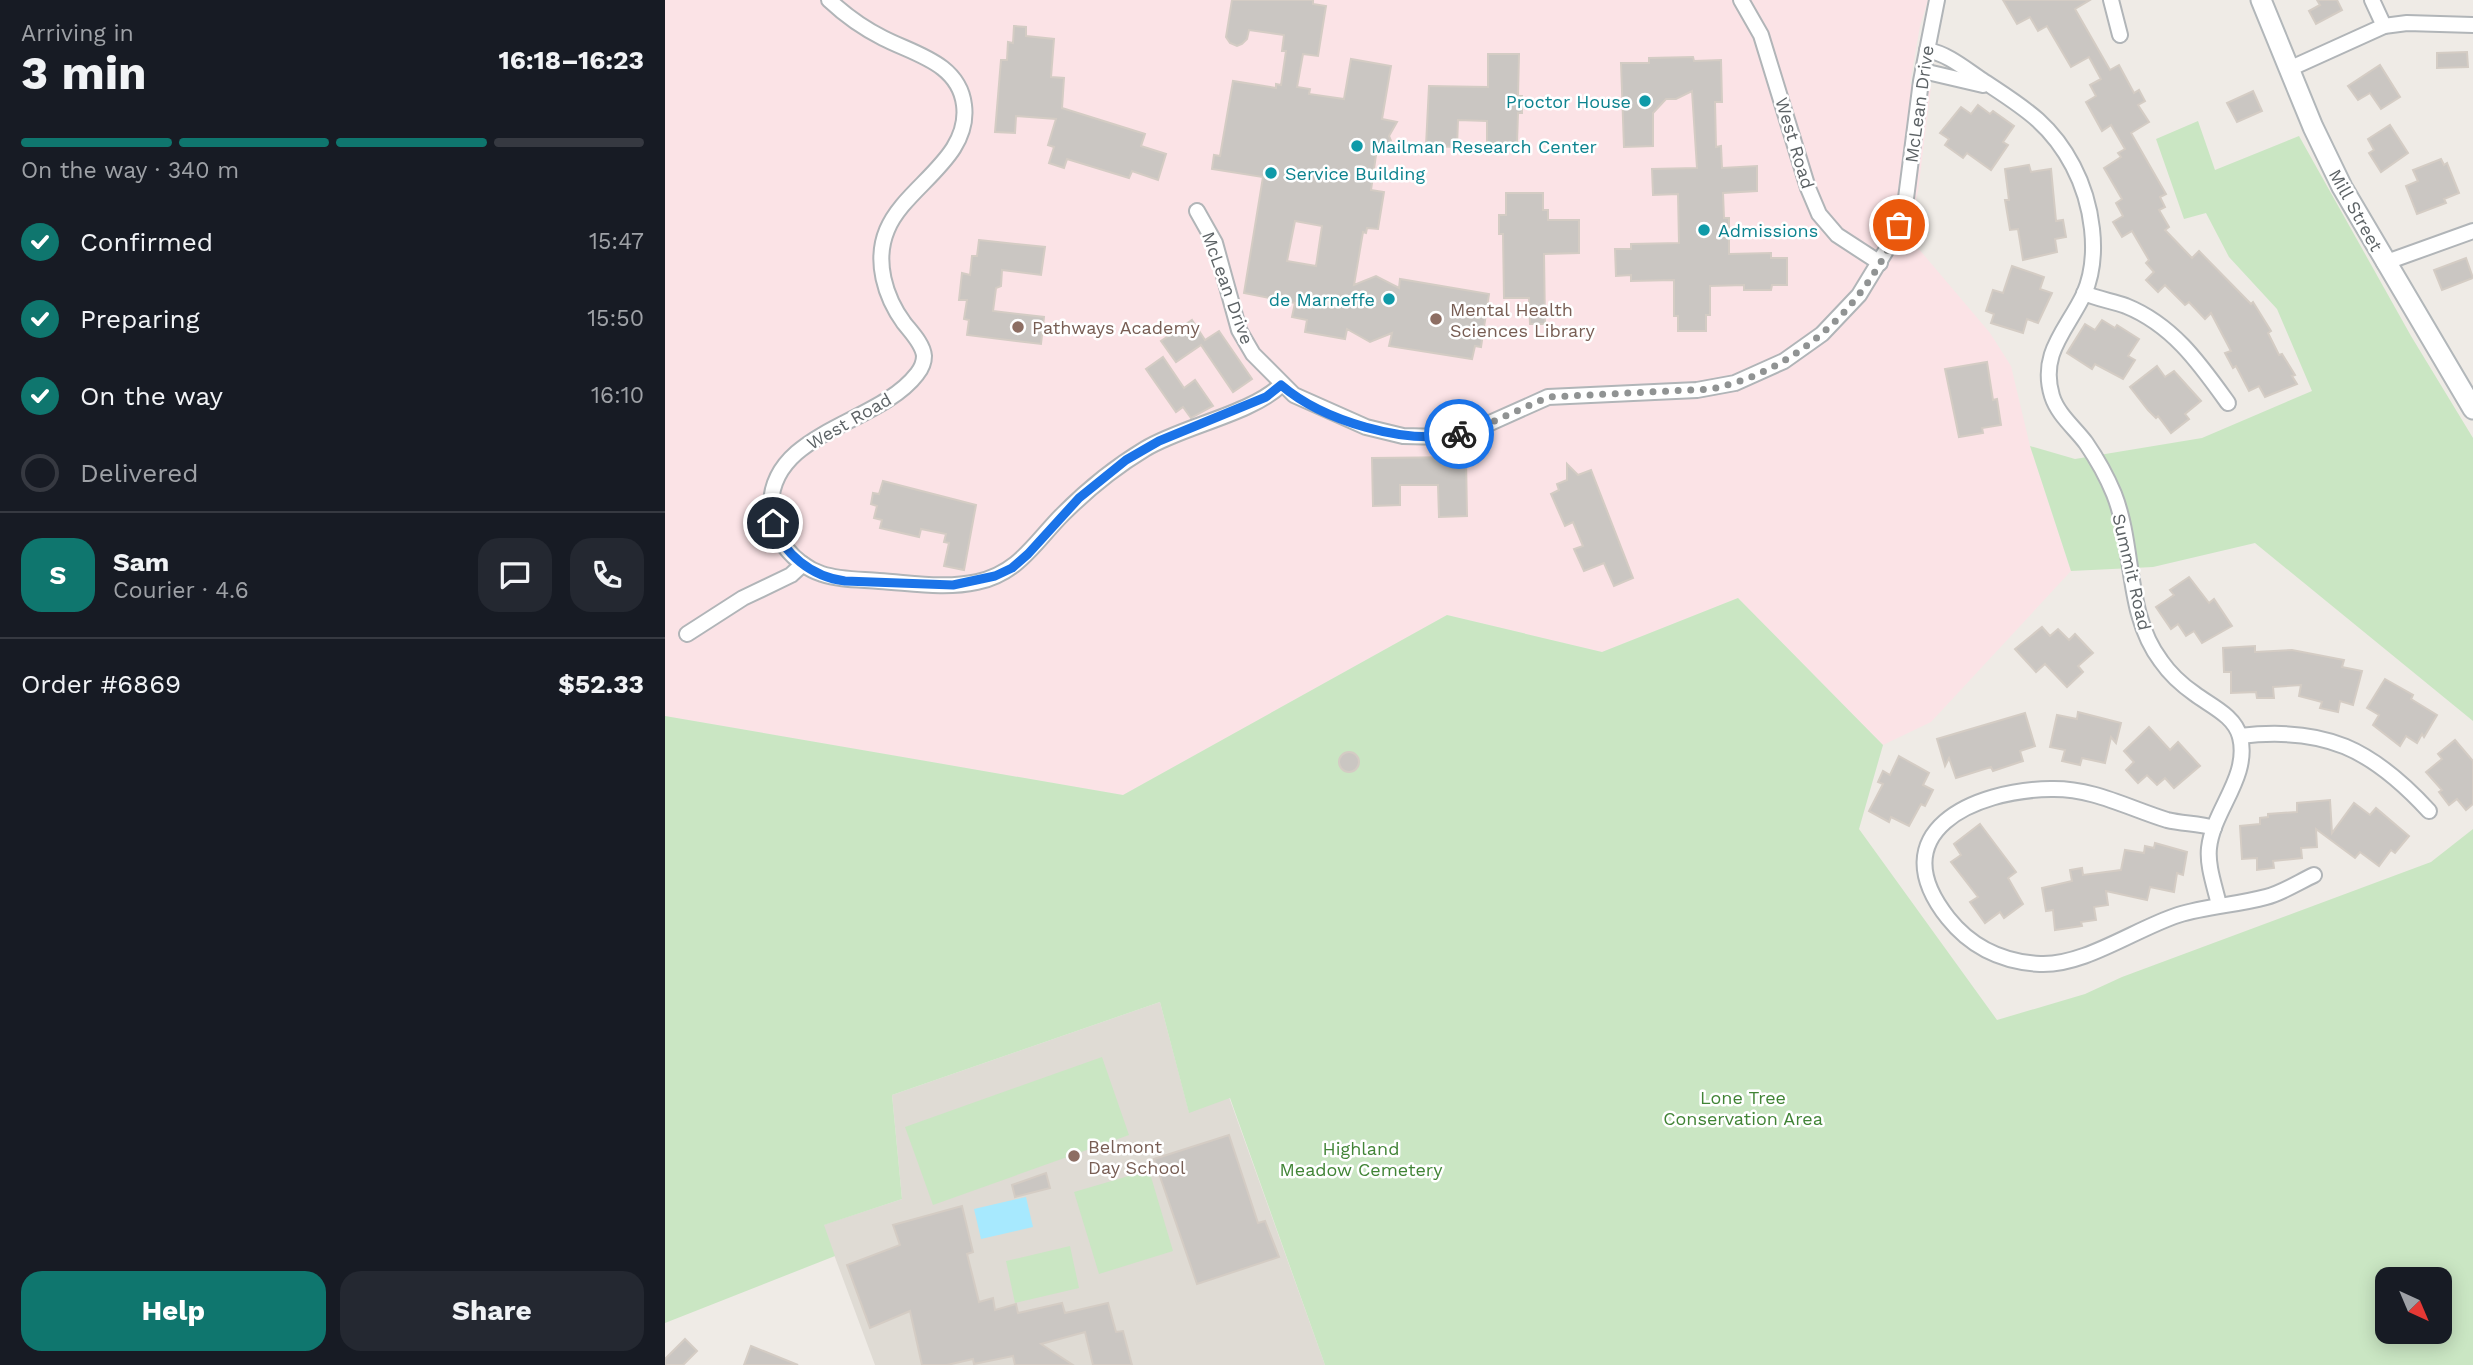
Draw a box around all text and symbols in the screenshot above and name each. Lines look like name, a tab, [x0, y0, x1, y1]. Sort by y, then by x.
text: Arriving in	[21, 20, 134, 47]
street label: McLean Drive	[1900, 44, 1938, 164]
text: 16:18–16:23	[498, 45, 644, 75]
text: 3 min	[21, 46, 147, 100]
place label: Proctor House	[1506, 91, 1631, 112]
marker: Proctor House	[1637, 93, 1653, 109]
street label: West Road	[1771, 95, 1819, 191]
place label: Mailman Research Center	[1371, 136, 1597, 157]
marker: Mailman Research Center	[1349, 138, 1365, 154]
text: On the way · 340 m	[21, 157, 239, 184]
place label: Service Building	[1285, 163, 1425, 184]
marker: Service Building	[1263, 165, 1279, 181]
street label: Mill Street	[2325, 165, 2387, 255]
pin	[1869, 195, 1929, 255]
icon: bag	[1880, 206, 1918, 244]
place label: Admissions	[1718, 220, 1818, 241]
marker: Admissions	[1696, 222, 1712, 238]
icon: check	[21, 223, 59, 261]
text: Confirmed	[80, 227, 213, 257]
text: 15:47	[589, 228, 644, 255]
street label: McLean Drive	[1198, 229, 1258, 347]
place label: de Marneffe	[1269, 289, 1375, 310]
marker: de Marneffe	[1381, 291, 1397, 307]
place label: Mental Health Sciences Library	[1450, 299, 1595, 341]
icon: check	[21, 300, 59, 338]
text: Preparing	[80, 304, 200, 334]
text: 15:50	[587, 305, 644, 332]
marker: Mental Health Sciences Library	[1428, 311, 1444, 327]
place label: Pathways Academy	[1032, 317, 1200, 338]
marker: Pathways Academy	[1010, 319, 1026, 335]
icon: check	[21, 377, 59, 415]
text: On the way	[80, 381, 223, 411]
text: 16:10	[591, 382, 644, 409]
street label: West Road	[803, 388, 895, 454]
courier	[1424, 399, 1494, 469]
icon: bike	[1440, 415, 1478, 453]
text: Delivered	[80, 458, 199, 488]
pin	[743, 493, 803, 553]
icon: home	[754, 504, 792, 542]
street label: Summit Road	[2108, 512, 2156, 632]
button: chat	[478, 538, 552, 612]
button: phone	[570, 538, 644, 612]
text: Sam	[113, 547, 169, 577]
text: S	[50, 560, 66, 590]
text: Courier · 4.6	[113, 577, 249, 604]
text: Order #6869	[21, 669, 181, 699]
text: $52.33	[558, 669, 644, 699]
park label: Lone Tree Conservation Area	[1663, 1087, 1823, 1129]
place label: Belmont Day School	[1088, 1136, 1186, 1178]
park label: Highland Meadow Cemetery	[1280, 1138, 1443, 1180]
marker: Belmont Day School	[1066, 1148, 1082, 1164]
north arrow	[2375, 1267, 2452, 1344]
map controls	[2375, 1267, 2452, 1344]
button: Help	[21, 1271, 326, 1351]
button: Share	[340, 1271, 644, 1351]

